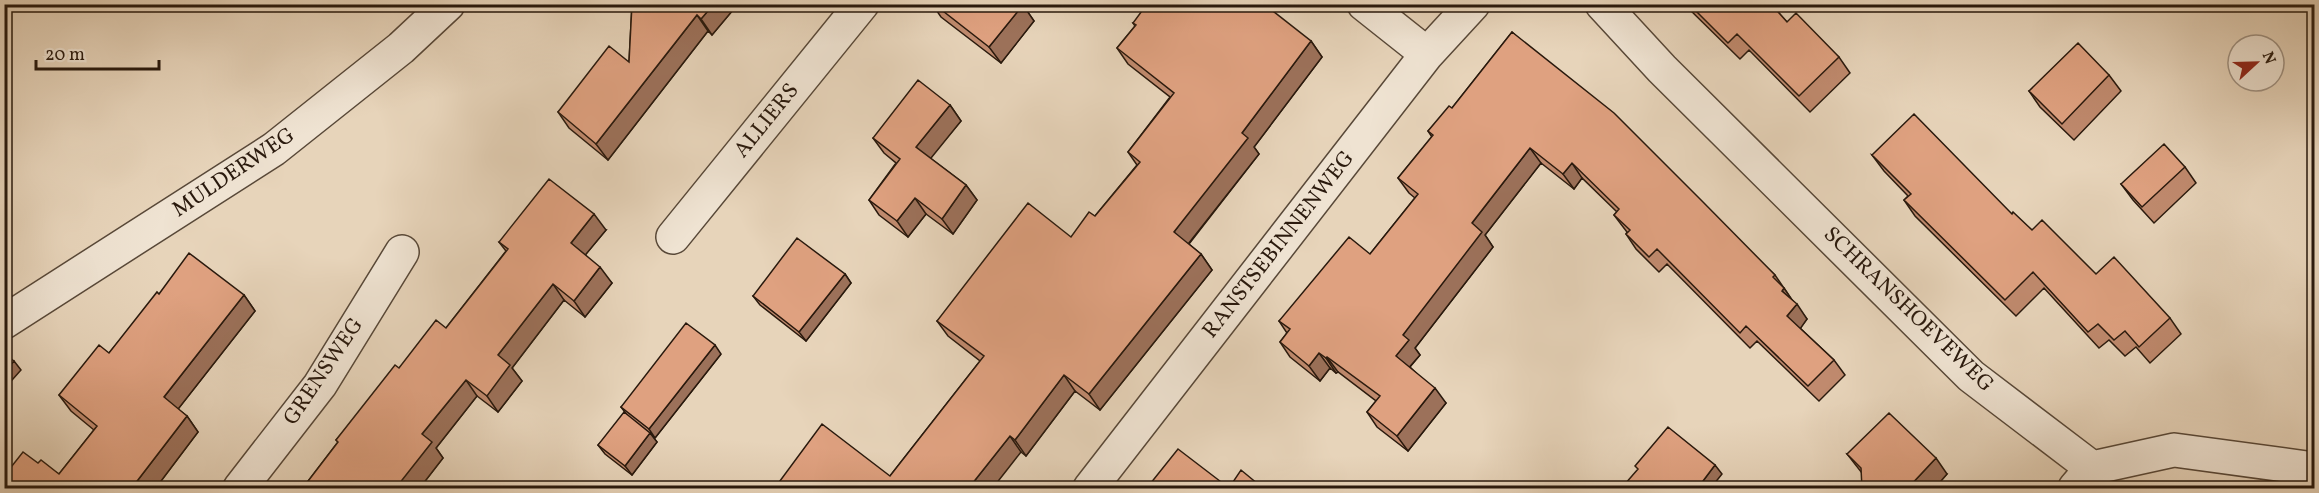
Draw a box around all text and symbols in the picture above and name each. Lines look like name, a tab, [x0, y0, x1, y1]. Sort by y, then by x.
scale bar	[36, 33, 159, 71]
north arrow	[2226, 33, 2286, 93]
text: 20 m	[45, 43, 85, 68]
text: N	[2256, 49, 2281, 68]
street label: ALLIERS	[727, 77, 807, 165]
street label: MULDERWEG	[167, 120, 301, 226]
street label: RANSTSEBINNENWEG	[1196, 145, 1362, 345]
street label: SCHRANSHOEVEWEG	[1816, 220, 2000, 400]
street label: GRENSWEG	[277, 312, 371, 432]

